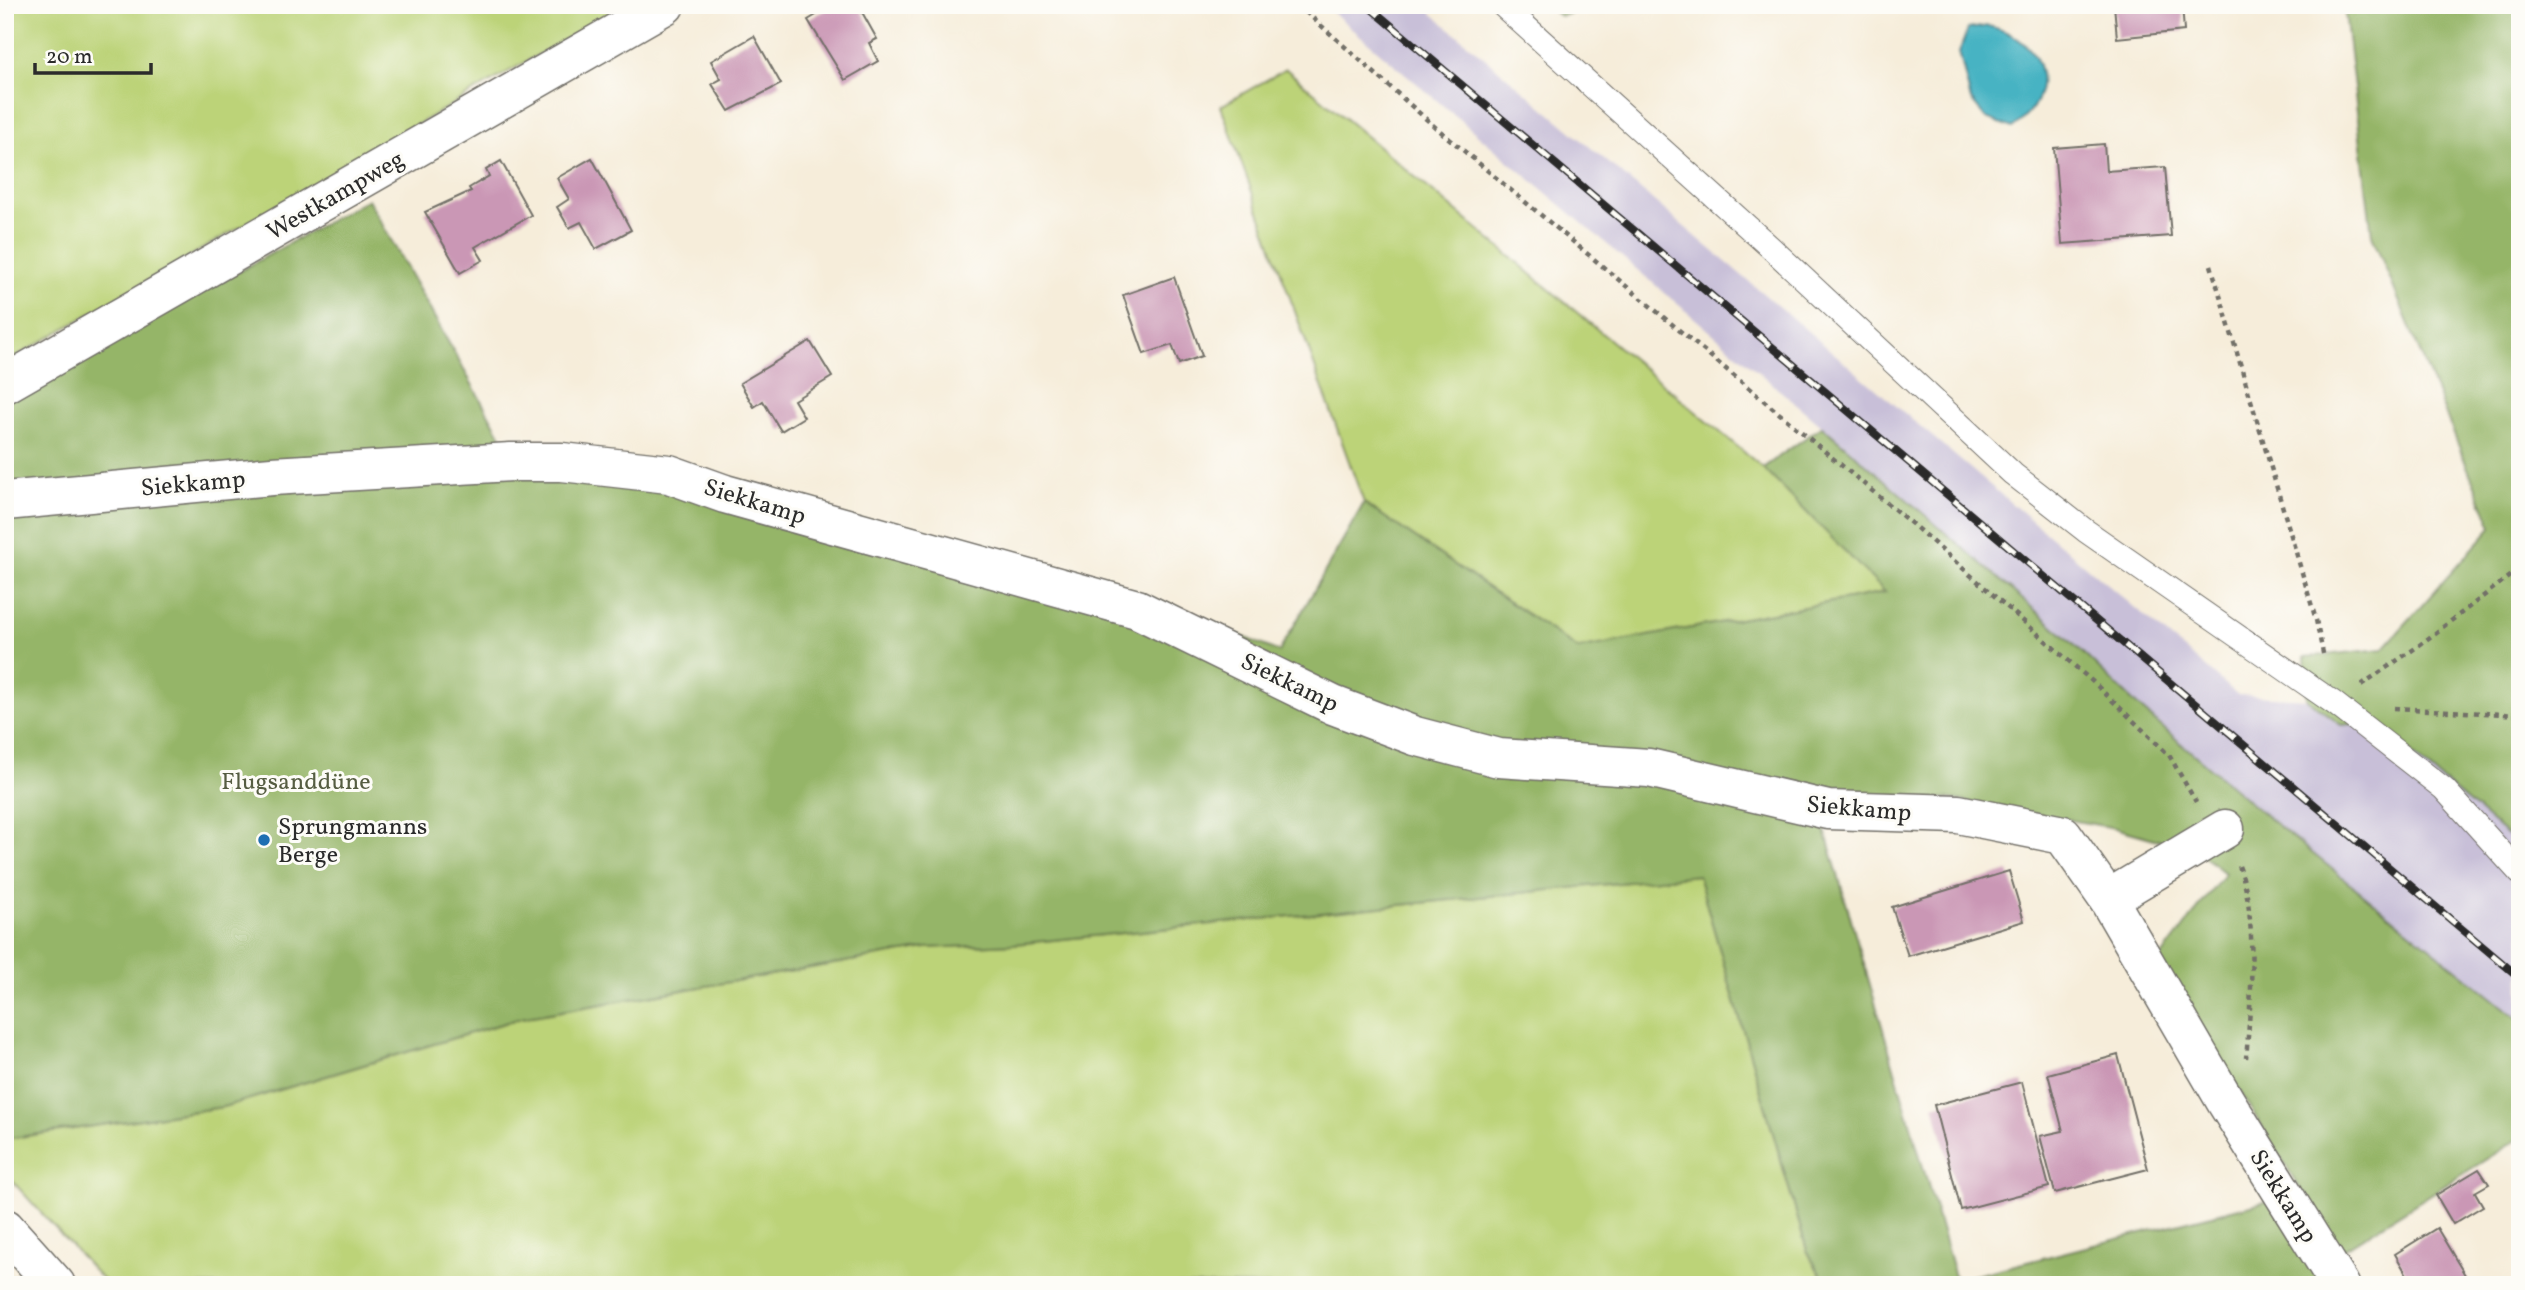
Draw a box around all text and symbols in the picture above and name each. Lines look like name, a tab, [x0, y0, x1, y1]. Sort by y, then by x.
scale bar	[35, 32, 150, 76]
text: 20 m	[46, 43, 92, 72]
street label: Westkampweg	[261, 144, 411, 250]
street label: Siekkamp	[139, 463, 247, 507]
street label: Siekkamp	[699, 471, 810, 535]
street label: Siekkamp	[1235, 646, 1344, 722]
park label: Flugsanddüne	[221, 766, 371, 800]
street label: Siekkamp	[1805, 788, 1913, 832]
place label: Sprungmanns Berge	[278, 811, 427, 873]
marker: Sprungmanns Berge	[256, 832, 272, 848]
street label: Siekkamp	[2240, 1144, 2325, 1251]

